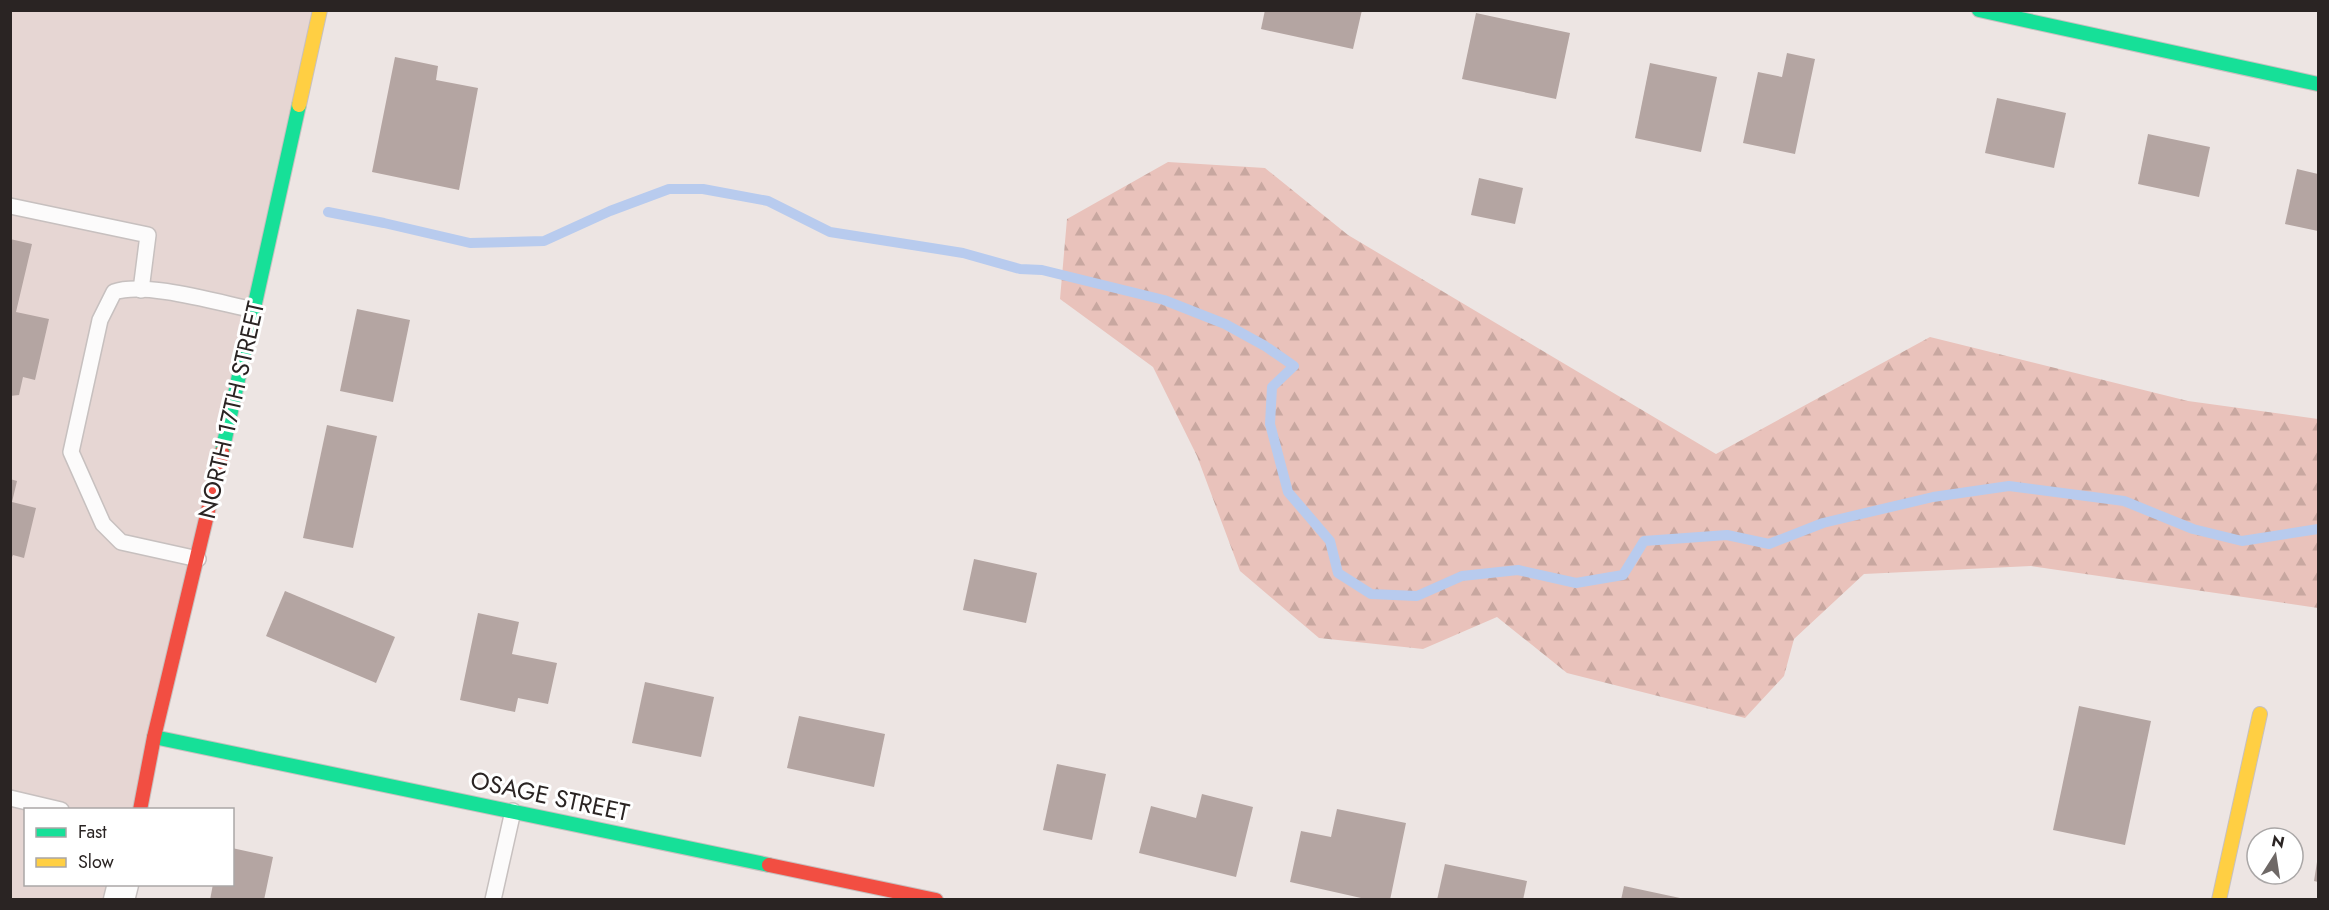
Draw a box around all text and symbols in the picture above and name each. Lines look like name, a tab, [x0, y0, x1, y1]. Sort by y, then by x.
street label: NORTH 17TH STREET	[189, 298, 273, 522]
street label: OSAGE STREET	[467, 762, 633, 830]
legend	[24, 808, 234, 886]
text: Fast	[78, 819, 107, 845]
north arrow	[2245, 826, 2305, 886]
text: N	[2269, 829, 2287, 854]
text: Slow	[78, 849, 115, 875]

